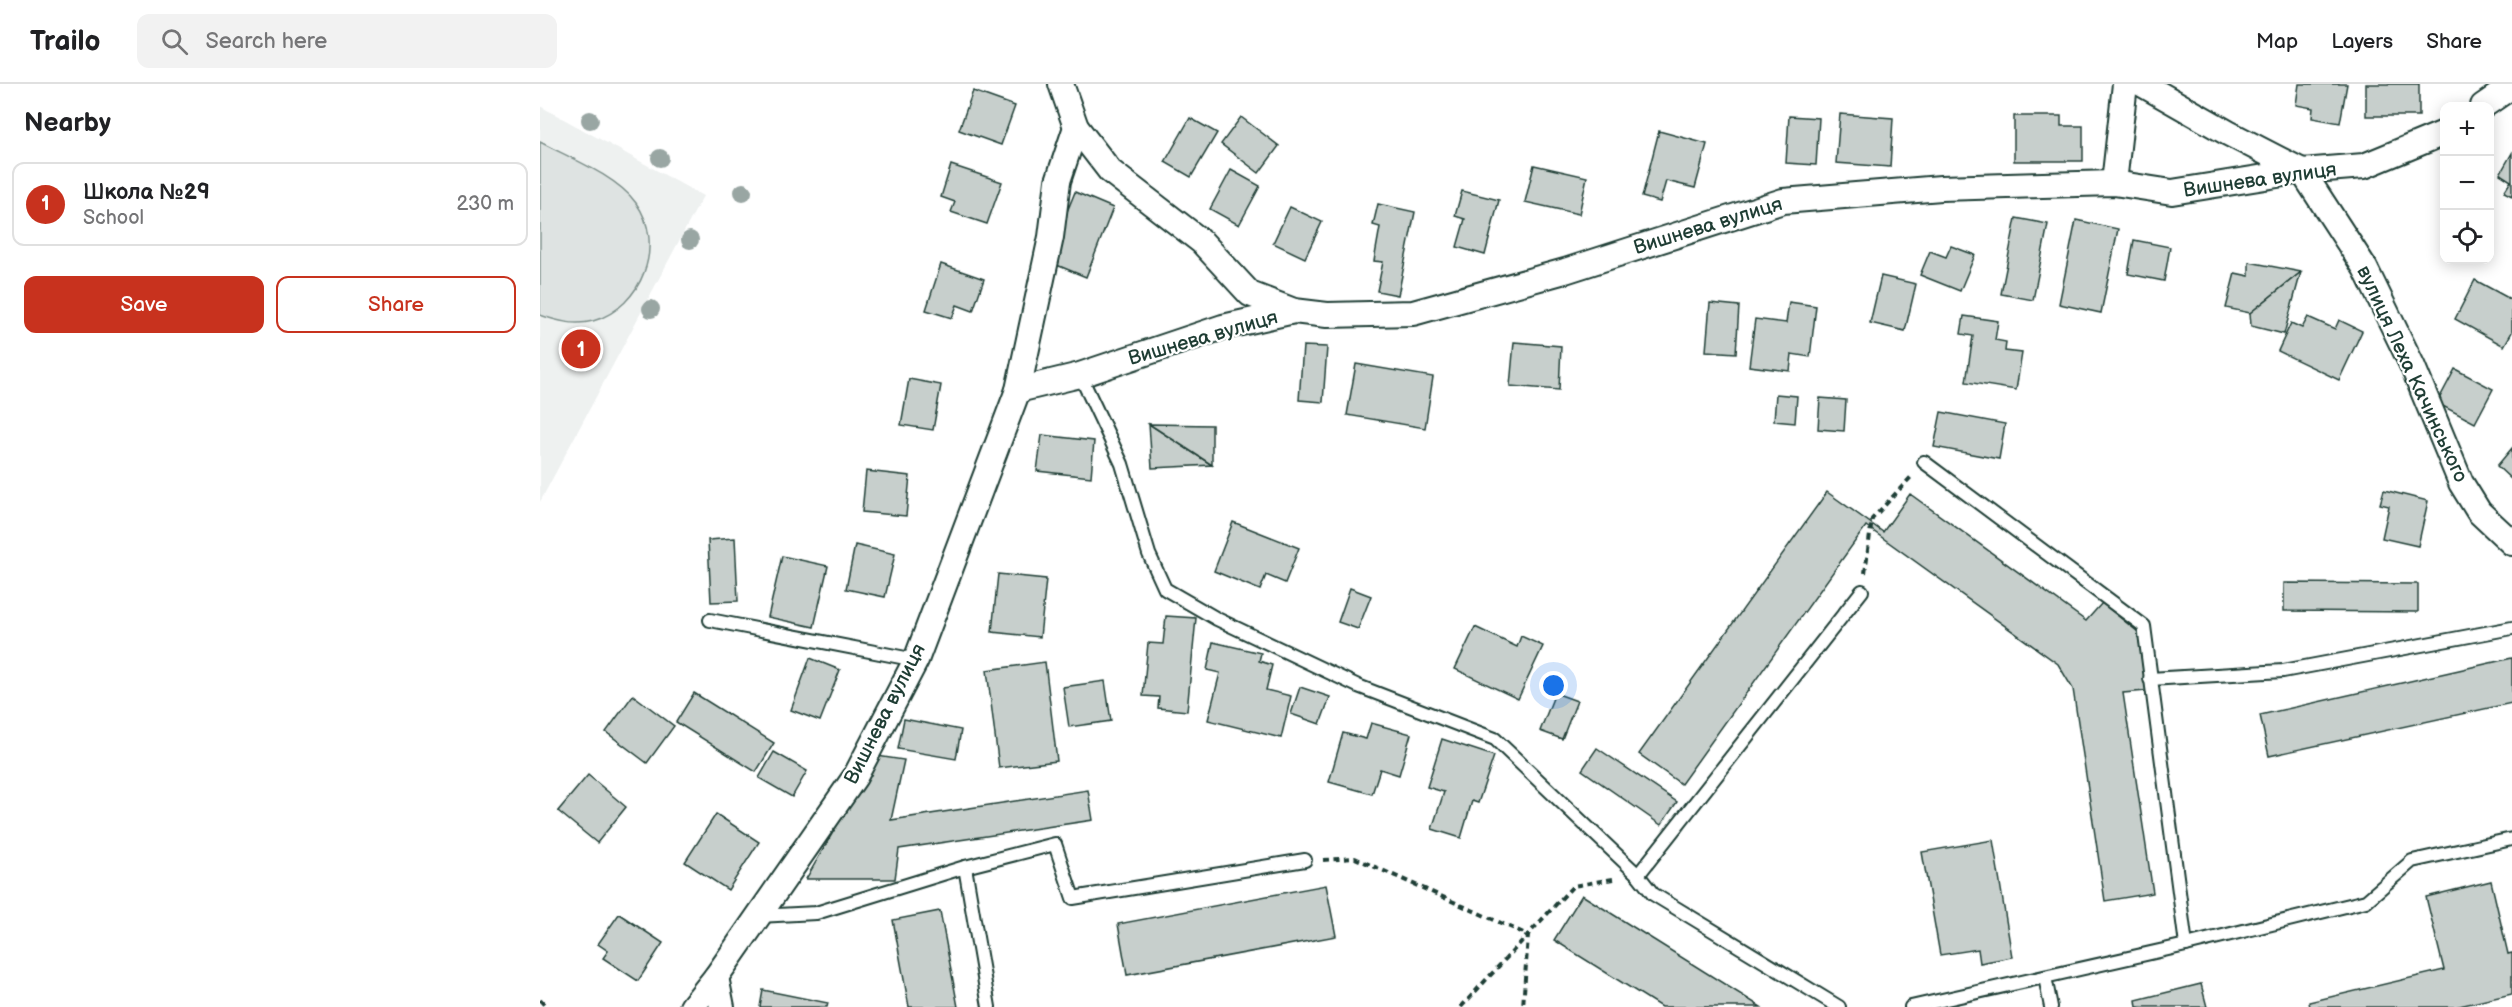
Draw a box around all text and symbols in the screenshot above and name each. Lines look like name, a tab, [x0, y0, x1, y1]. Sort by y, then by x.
search box	[137, 14, 557, 68]
text: Trailo	[30, 25, 101, 58]
icon: search	[158, 25, 191, 58]
text: Search here	[206, 28, 327, 55]
text: Map	[2256, 29, 2298, 54]
text: Layers	[2331, 29, 2393, 54]
text: Share	[2426, 29, 2482, 54]
map controls	[2440, 102, 2494, 264]
button: +	[2440, 102, 2494, 156]
text: Nearby	[24, 108, 111, 139]
button: −	[2440, 156, 2494, 210]
street label: Вишнева вулиця	[2182, 157, 2338, 203]
text: Школа №29	[83, 179, 210, 206]
text: 1	[41, 192, 50, 216]
text: 230 m	[457, 192, 514, 216]
street label: Вишнева вулиця	[1631, 192, 1785, 260]
text: School	[83, 206, 144, 230]
button: locate	[2440, 210, 2494, 264]
street label: вулиця Леха Качинського	[2351, 262, 2473, 486]
button: Save	[24, 276, 264, 333]
button: Share	[276, 276, 516, 333]
street label: Вишнева вулиця	[1125, 305, 1281, 371]
pin: 1	[562, 326, 600, 372]
street label: Вишнева вулиця	[839, 640, 931, 788]
your location	[1539, 671, 1568, 700]

